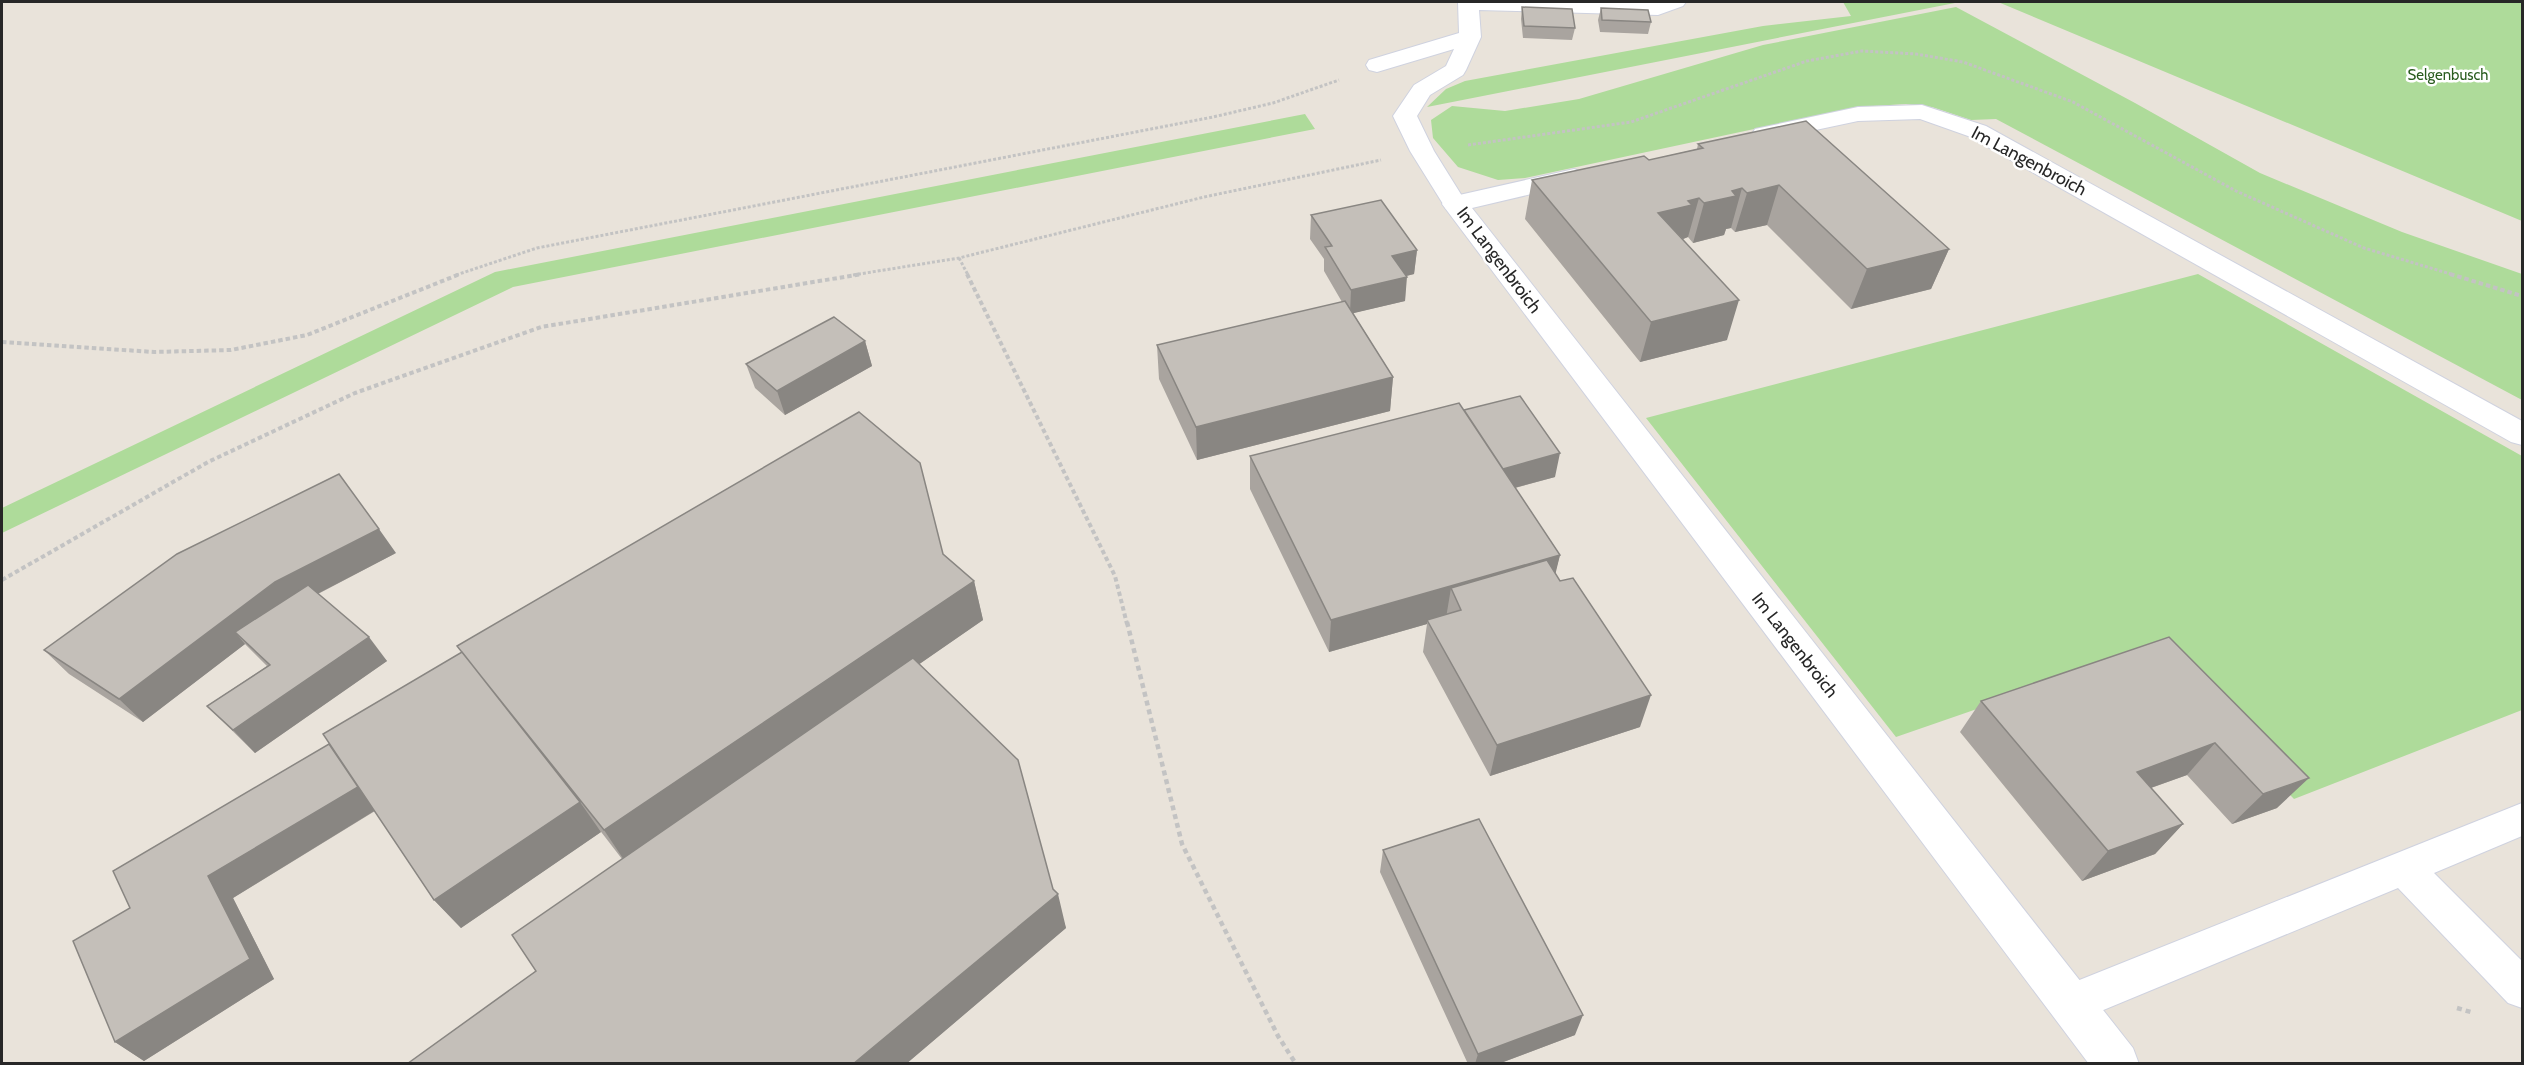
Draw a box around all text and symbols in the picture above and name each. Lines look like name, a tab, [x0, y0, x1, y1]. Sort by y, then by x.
park label: Selgenbusch	[2408, 66, 2488, 84]
street label: Im Langenbroich	[1968, 121, 2090, 201]
street label: Im Langenbroich	[1452, 203, 1546, 317]
street label: Im Langenbroich	[1747, 588, 1843, 702]

